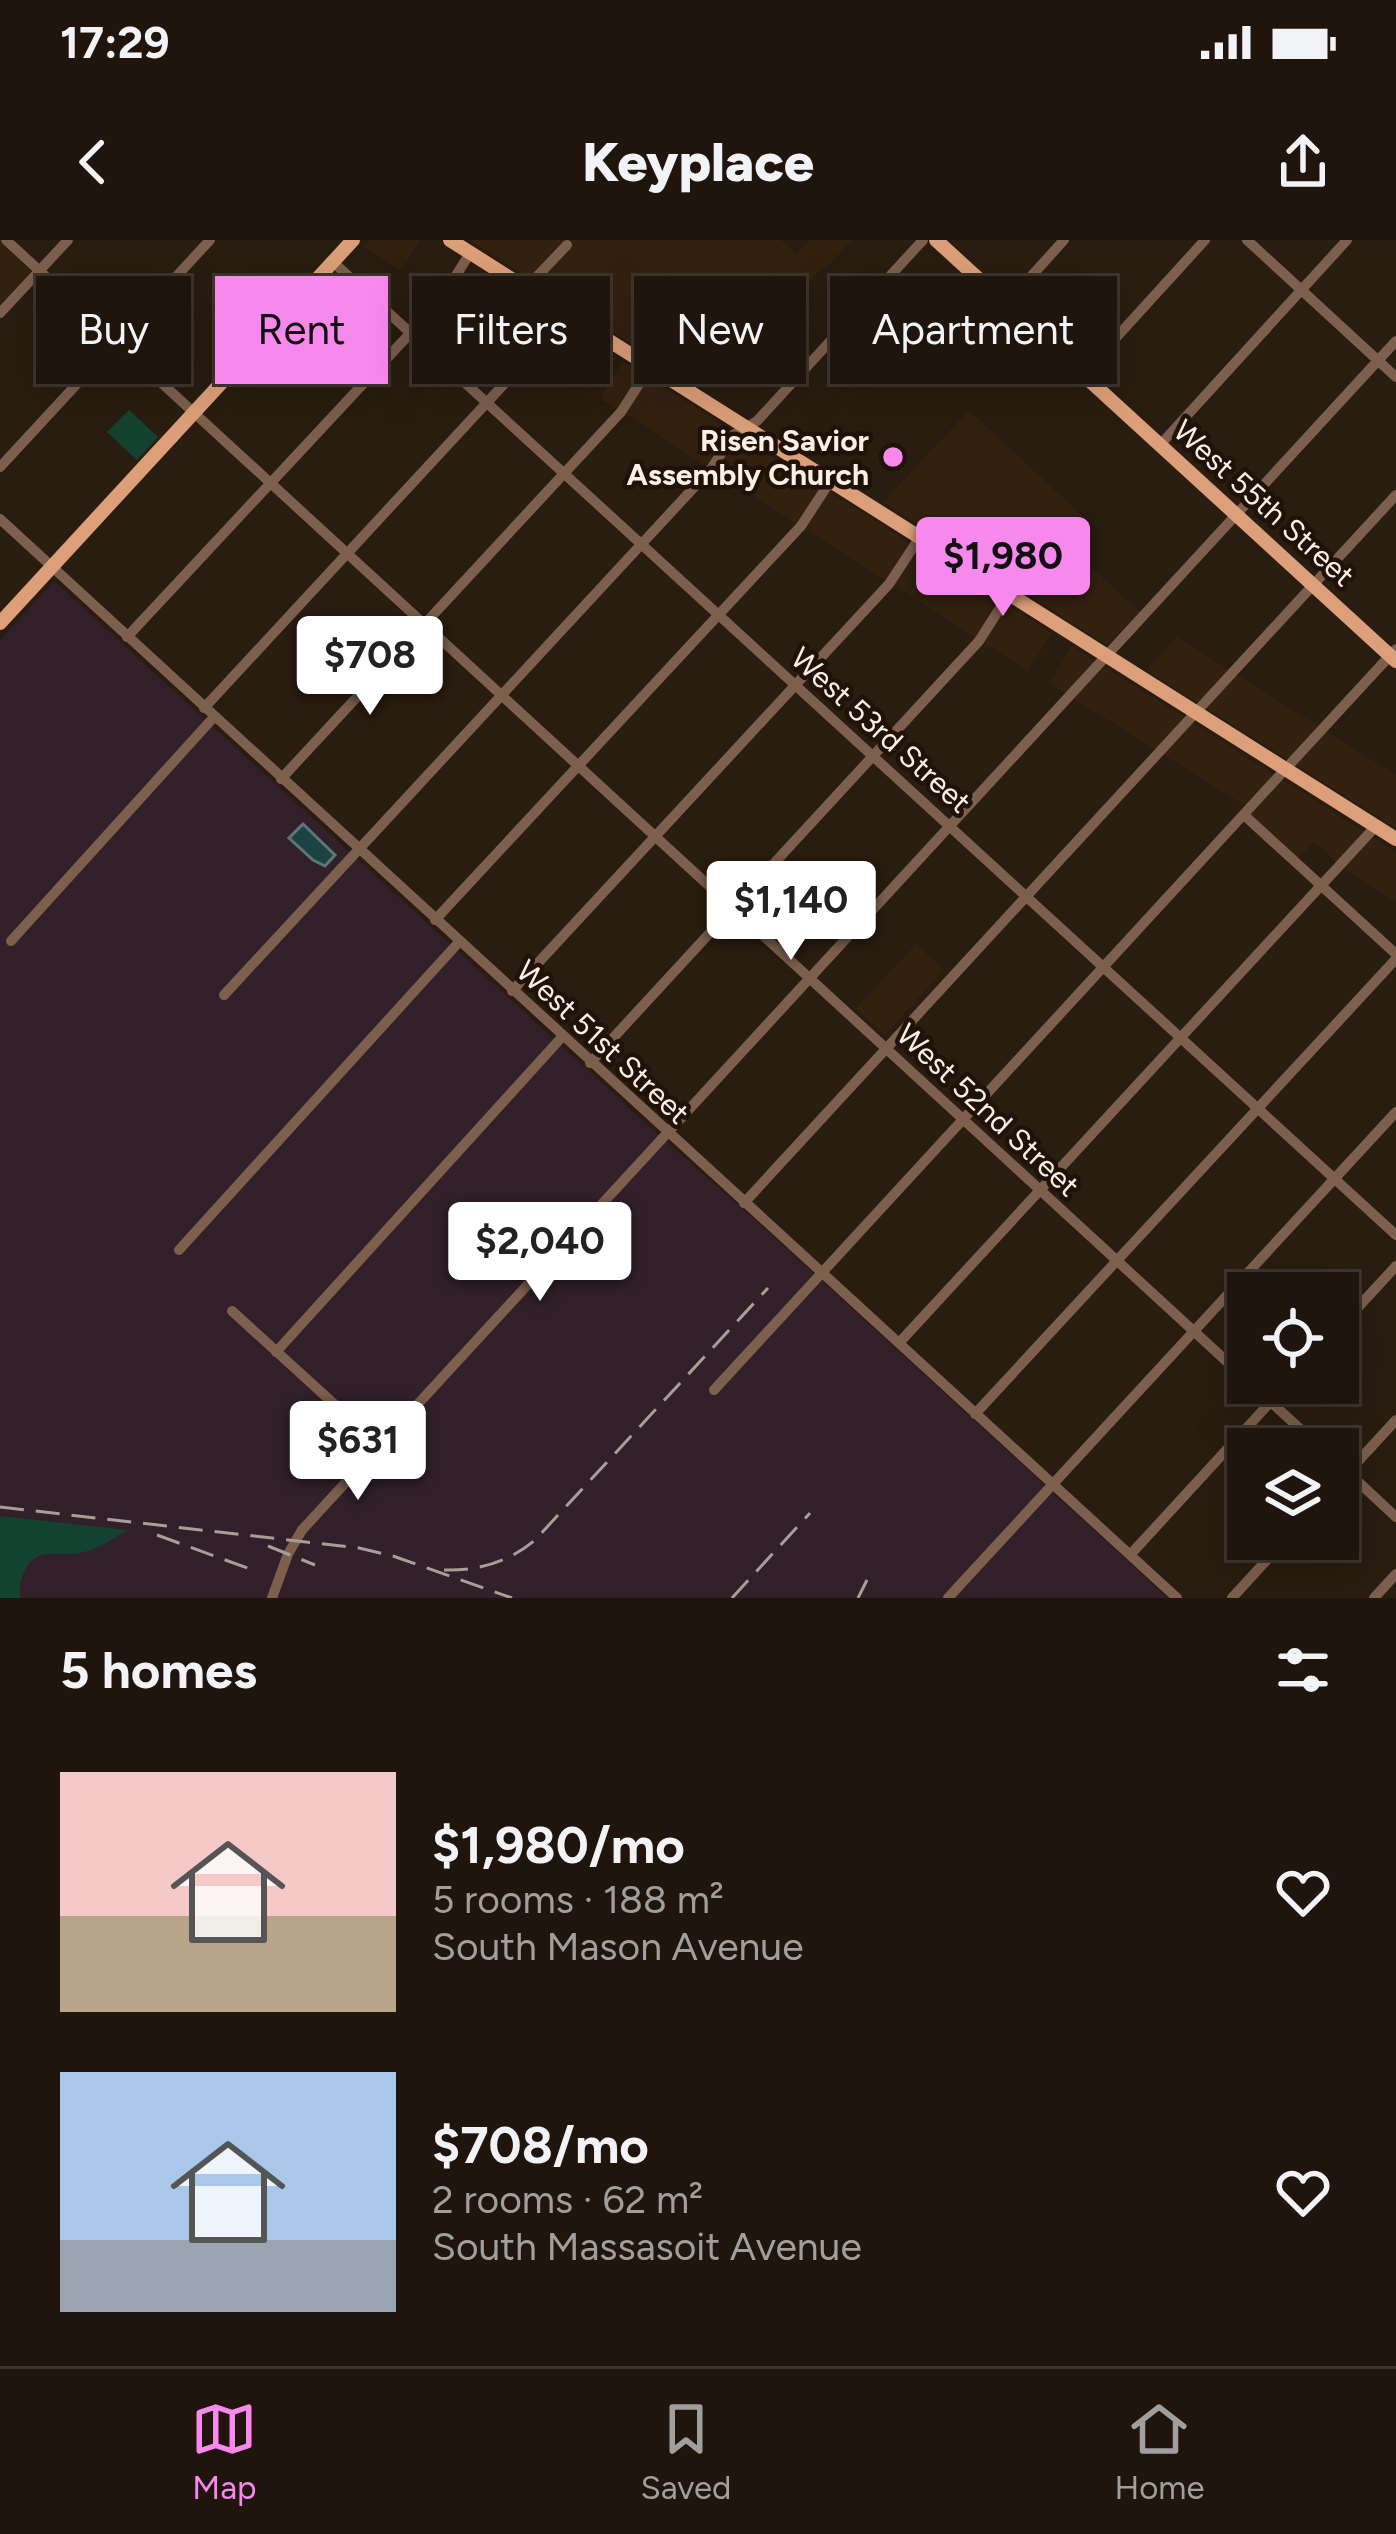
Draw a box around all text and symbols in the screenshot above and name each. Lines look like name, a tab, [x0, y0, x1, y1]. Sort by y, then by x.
text: 17:29	[60, 15, 170, 69]
icon: back	[60, 129, 126, 195]
icon: share	[1270, 129, 1336, 195]
text: Keyplace	[582, 130, 814, 195]
chip: Buy	[36, 276, 191, 384]
chip: Rent	[215, 276, 388, 384]
chip: Filters	[412, 276, 610, 384]
chip: New	[634, 276, 806, 384]
chip: Apartment	[830, 276, 1117, 384]
street label: West 55th Street	[1166, 412, 1362, 594]
place label: Risen Savior Assembly Church	[626, 422, 869, 493]
marker: Risen Savior Assembly Church	[880, 444, 906, 470]
pin: $1,980	[905, 517, 1101, 619]
text: $1,980	[943, 532, 1063, 579]
pin: $708	[299, 616, 441, 718]
text: $708	[324, 631, 416, 678]
street label: West 53rd Street	[783, 640, 979, 820]
pin: $1,140	[693, 861, 889, 963]
text: $1,140	[734, 876, 848, 923]
street label: West 51st Street	[509, 952, 697, 1132]
street label: West 52nd Street	[889, 1016, 1087, 1204]
pin: $2,040	[442, 1202, 638, 1304]
text: $2,040	[475, 1217, 605, 1264]
map controls	[1227, 1272, 1359, 1560]
button: locate	[1227, 1272, 1359, 1404]
pin: $631	[287, 1401, 429, 1503]
text: $631	[317, 1416, 399, 1463]
button: layers	[1227, 1428, 1359, 1560]
icon: filters	[1270, 1637, 1336, 1703]
text: 5 homes	[60, 1640, 257, 1701]
text: $1,980/mo	[432, 1815, 685, 1876]
icon: home	[156, 1820, 300, 1964]
icon: heart	[1270, 1859, 1336, 1925]
text: 5 rooms · 188 m²	[432, 1876, 724, 1923]
text: South Mason Avenue	[432, 1923, 803, 1970]
text: $708/mo	[432, 2115, 649, 2176]
icon: home	[156, 2120, 300, 2264]
icon: heart	[1270, 2159, 1336, 2225]
text: 2 rooms · 62 m²	[432, 2176, 703, 2223]
text: South Massasoit Avenue	[432, 2223, 862, 2270]
tab: Map	[191, 2396, 257, 2507]
tab: Saved	[640, 2396, 731, 2507]
tab: Home	[1114, 2396, 1204, 2507]

